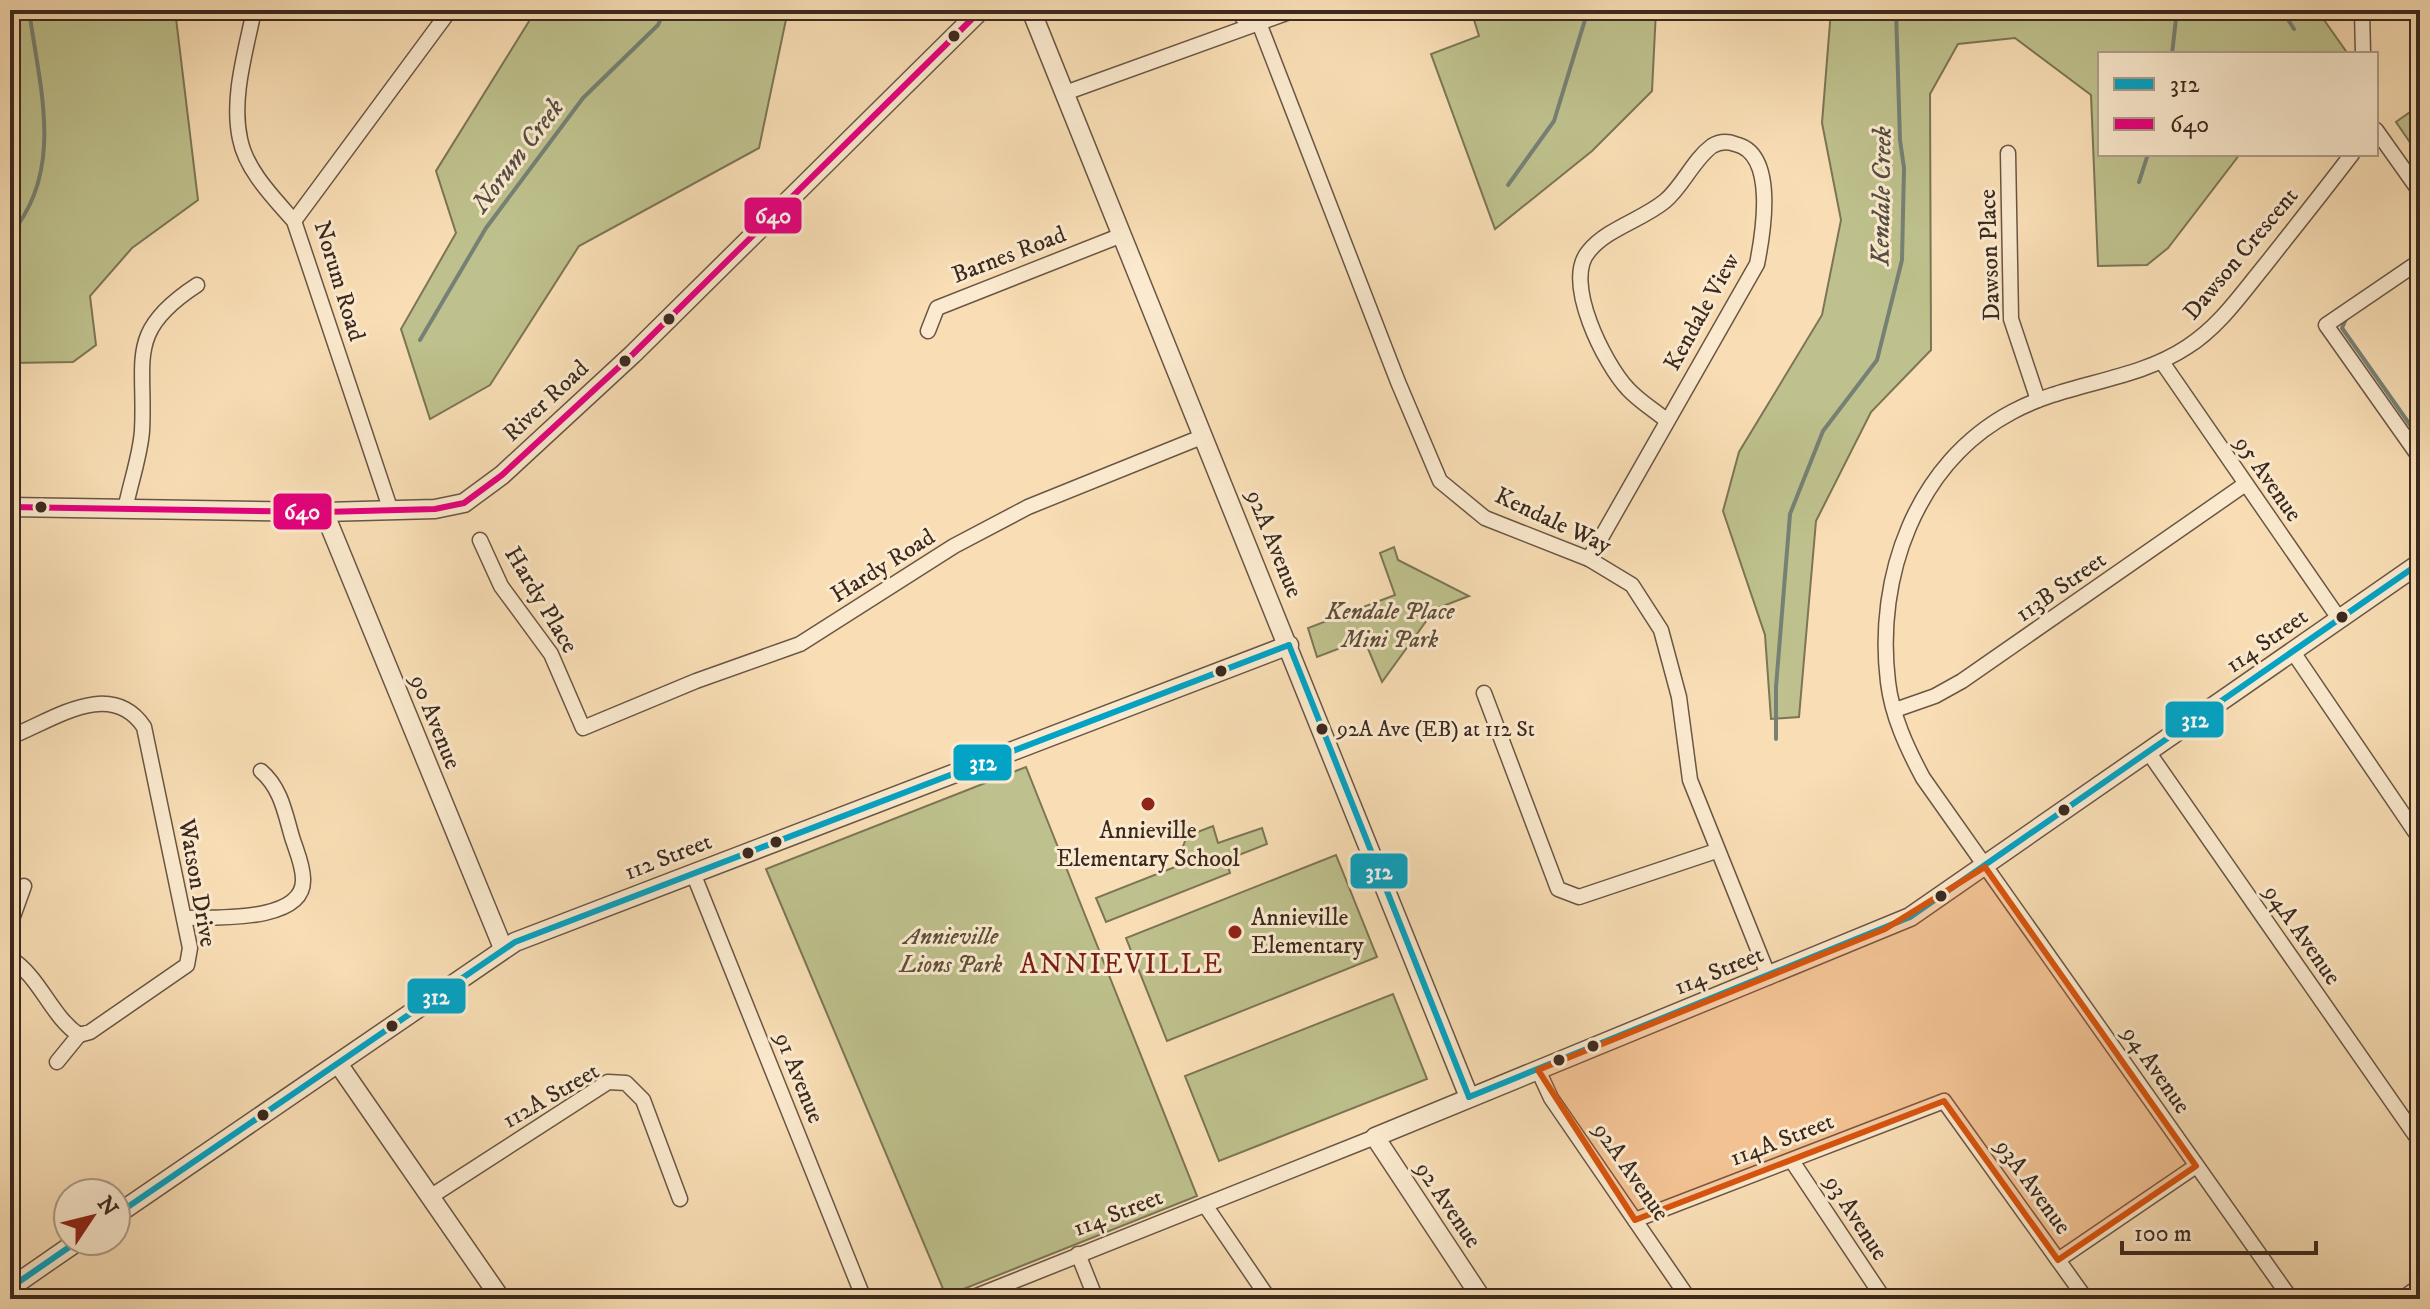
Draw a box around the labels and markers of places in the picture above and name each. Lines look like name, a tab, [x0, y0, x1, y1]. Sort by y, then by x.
unlabelled marker	[946, 28, 962, 44]
unlabelled marker	[661, 311, 677, 327]
unlabelled marker	[617, 353, 633, 369]
unlabelled marker	[33, 499, 49, 515]
unlabelled marker	[2334, 609, 2350, 625]
unlabelled marker	[1213, 663, 1229, 679]
place label: 92A Ave (EB) at 112 St	[1336, 716, 1535, 743]
marker: 92A Ave (EB) at 112 St	[1314, 721, 1330, 737]
marker: Annieville Elementary School	[1139, 795, 1157, 813]
unlabelled marker	[2056, 802, 2072, 818]
place label: Annieville Elementary School	[1056, 816, 1241, 874]
unlabelled marker	[768, 834, 784, 850]
unlabelled marker	[740, 845, 756, 861]
unlabelled marker	[1933, 888, 1949, 904]
place label: Annieville Elementary	[1251, 903, 1364, 961]
marker: Annieville Elementary	[1226, 923, 1244, 941]
unlabelled marker	[384, 1018, 400, 1034]
unlabelled marker	[1585, 1038, 1601, 1054]
unlabelled marker	[1551, 1052, 1567, 1068]
unlabelled marker	[255, 1107, 271, 1123]

